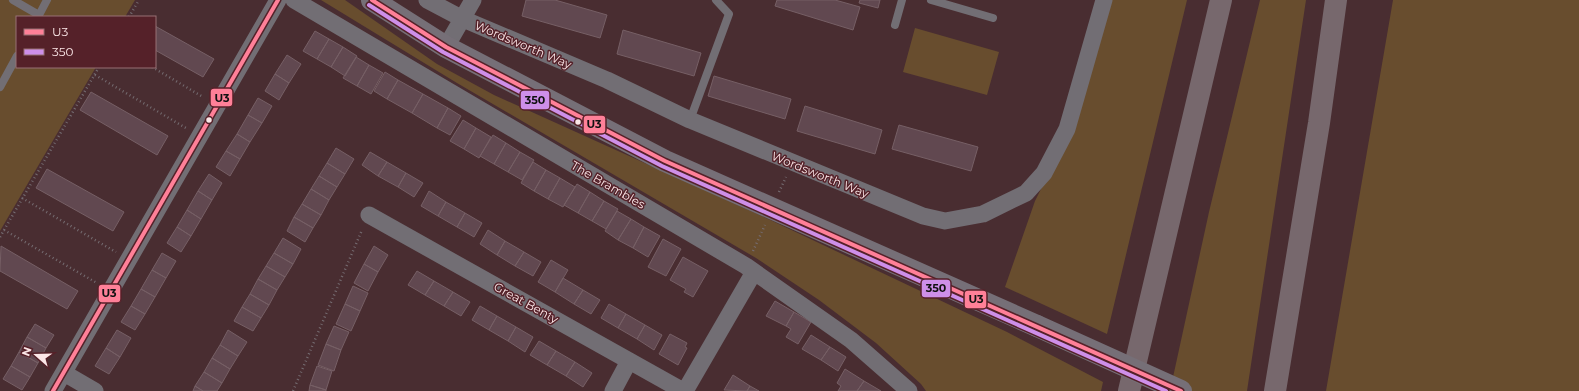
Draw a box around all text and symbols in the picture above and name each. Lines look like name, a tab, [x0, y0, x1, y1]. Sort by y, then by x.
legend	[16, 16, 156, 68]
street label: Wordsworth Way	[473, 17, 574, 72]
text: U3	[52, 24, 69, 39]
text: 350	[52, 44, 73, 59]
line badge: U3	[210, 88, 233, 107]
line badge: 350	[520, 90, 550, 110]
text: U3	[214, 91, 230, 105]
text: 350	[524, 93, 546, 107]
unlabelled marker	[204, 115, 214, 125]
line badge: U3	[583, 115, 606, 134]
unlabelled marker	[573, 117, 583, 127]
text: U3	[586, 117, 602, 131]
street label: Wordsworth Way	[769, 148, 872, 201]
street label: The Brambles	[569, 157, 648, 212]
street label: Great Benty	[491, 279, 562, 327]
line badge: 350	[921, 279, 951, 298]
text: 350	[925, 281, 947, 295]
line badge: U3	[98, 284, 121, 303]
text: U3	[101, 286, 117, 300]
line badge: U3	[964, 290, 987, 309]
text: U3	[968, 292, 984, 306]
north arrow	[16, 335, 56, 375]
text: N	[19, 345, 35, 358]

